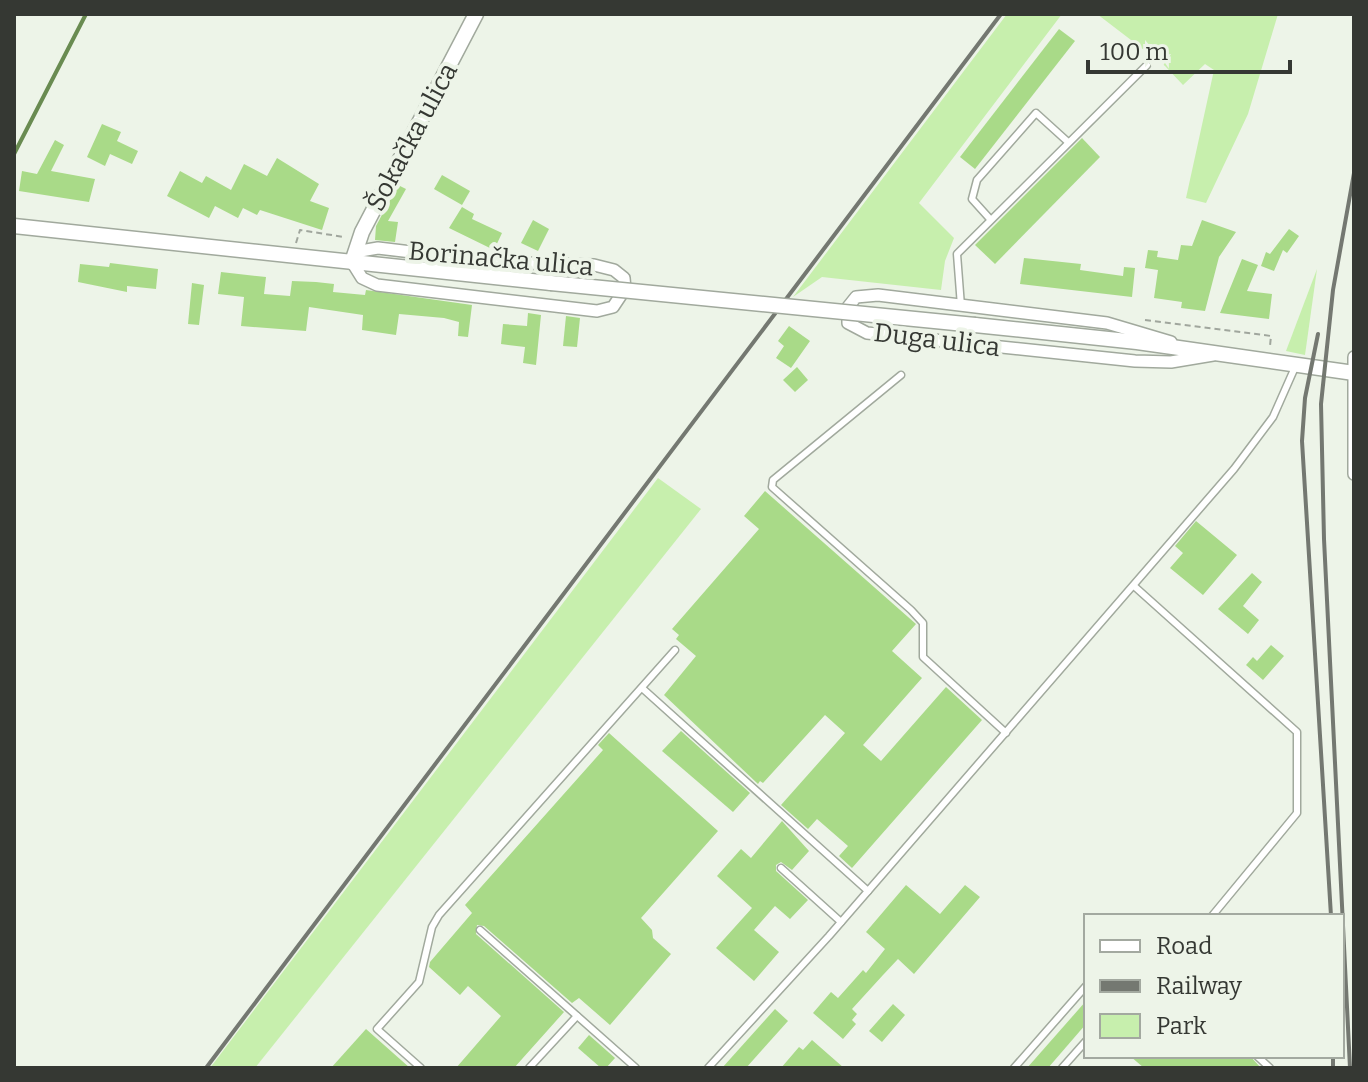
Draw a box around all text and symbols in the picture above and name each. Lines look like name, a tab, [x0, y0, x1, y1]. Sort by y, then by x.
scale bar	[1088, 24, 1290, 74]
text: 100 m	[1100, 38, 1168, 66]
street label: Šokačka ulica	[360, 58, 464, 216]
street label: Borinačka ulica	[407, 235, 595, 283]
street label: Duga ulica	[872, 317, 1002, 363]
legend	[1084, 914, 1344, 1058]
text: Road	[1156, 932, 1212, 960]
text: Railway	[1156, 972, 1242, 1000]
text: Park	[1156, 1012, 1207, 1040]

